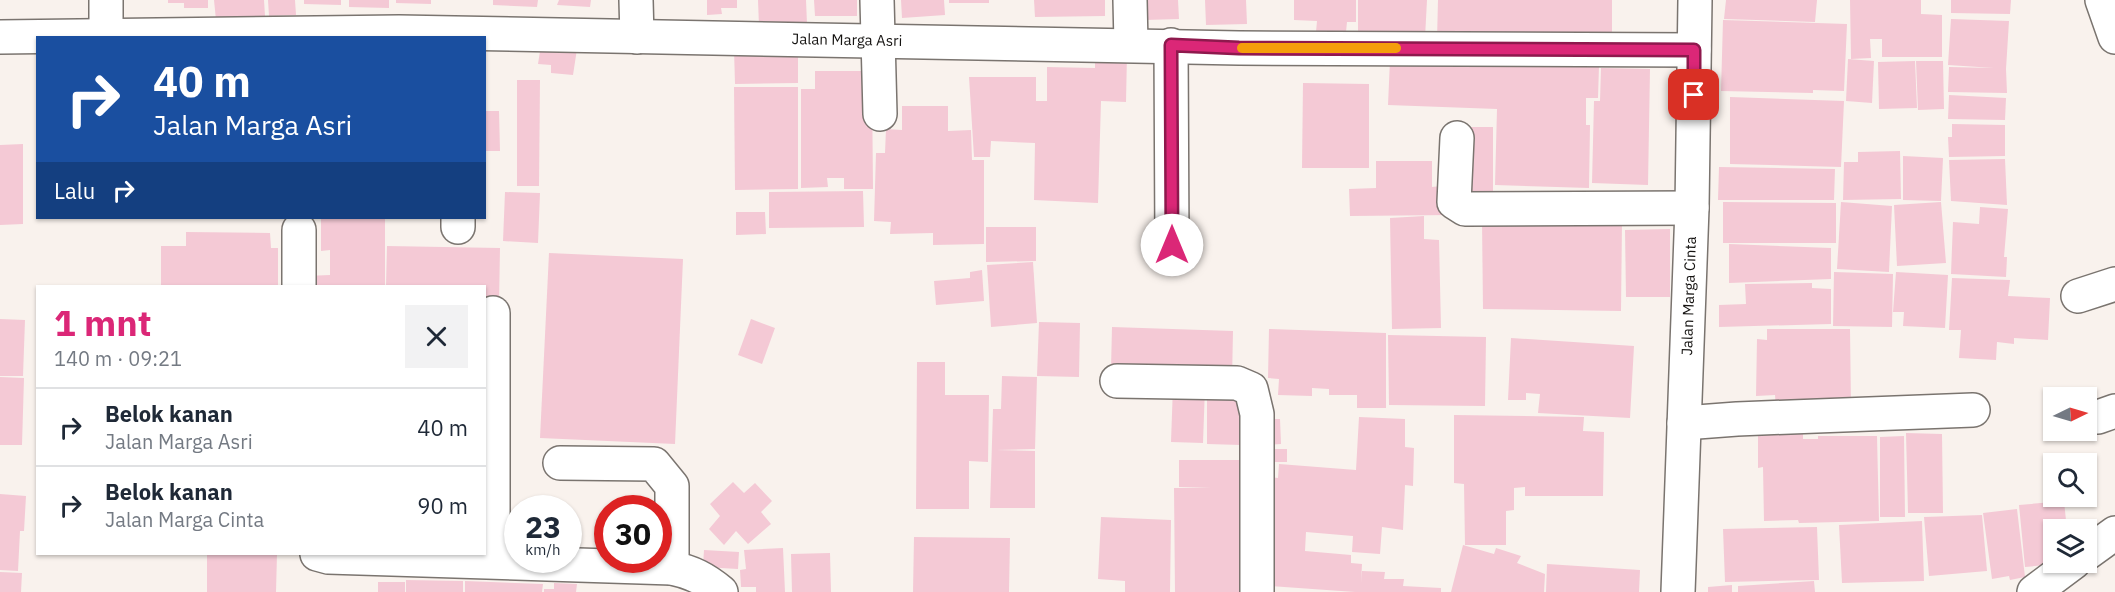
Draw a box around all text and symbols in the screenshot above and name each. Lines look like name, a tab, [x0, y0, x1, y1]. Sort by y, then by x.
street label: Jalan Marga Asri	[791, 29, 903, 50]
text: 40 m	[153, 54, 251, 109]
icon: right	[54, 60, 132, 138]
pin	[1668, 69, 1719, 120]
icon: arrive	[1677, 78, 1710, 111]
text: Jalan Marga Asri	[153, 107, 352, 142]
icon: right	[107, 174, 140, 207]
text: Lalu	[54, 176, 95, 205]
position arrow	[1140, 213, 1204, 277]
street label: Jalan Marga Cinta	[1677, 236, 1700, 356]
text: 1 mnt	[54, 299, 152, 346]
button: close	[405, 305, 468, 368]
text: 140 m · 09:21	[54, 345, 182, 372]
north arrow	[2043, 387, 2097, 441]
map controls	[2043, 387, 2097, 573]
text: Belok kanan	[105, 399, 233, 428]
icon: right	[54, 411, 87, 444]
text: 40 m	[417, 413, 468, 442]
text: Jalan Marga Asri	[105, 428, 253, 455]
button: search	[2043, 453, 2097, 507]
text: Belok kanan	[105, 477, 233, 506]
icon: right	[54, 489, 87, 522]
text: 90 m	[417, 491, 468, 520]
speed limit sign: 30	[594, 495, 672, 573]
text: Jalan Marga Cinta	[105, 506, 264, 533]
text: 23	[525, 507, 561, 546]
button: layers	[2043, 519, 2097, 573]
text: km/h	[525, 540, 561, 559]

